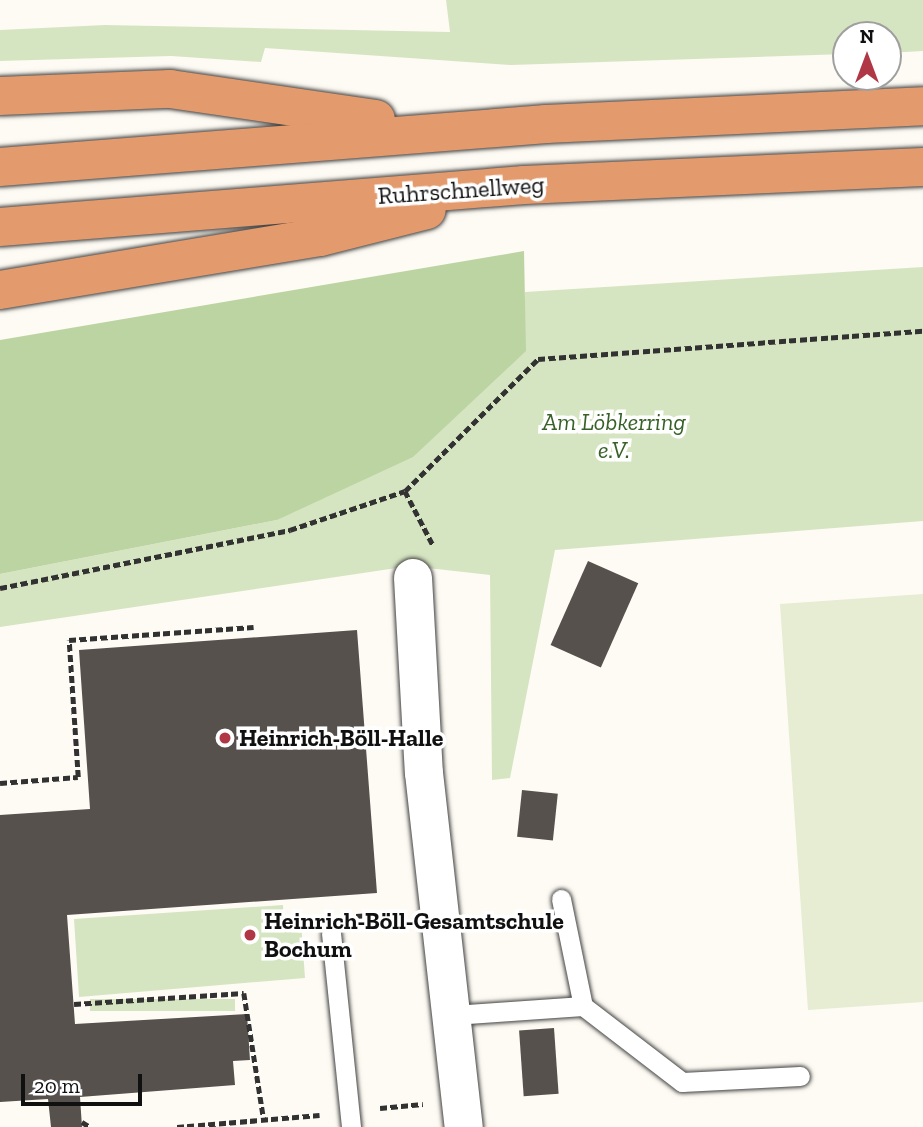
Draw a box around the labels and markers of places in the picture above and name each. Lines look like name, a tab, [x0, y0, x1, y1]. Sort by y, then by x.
place label: Heinrich-Böll-Halle	[239, 724, 443, 752]
marker: Heinrich-Böll-Halle	[217, 730, 233, 746]
place label: Heinrich-Böll-Gesamtschule Bochum	[264, 907, 564, 963]
marker: Heinrich-Böll-Gesamtschule Bochum	[242, 927, 258, 943]

